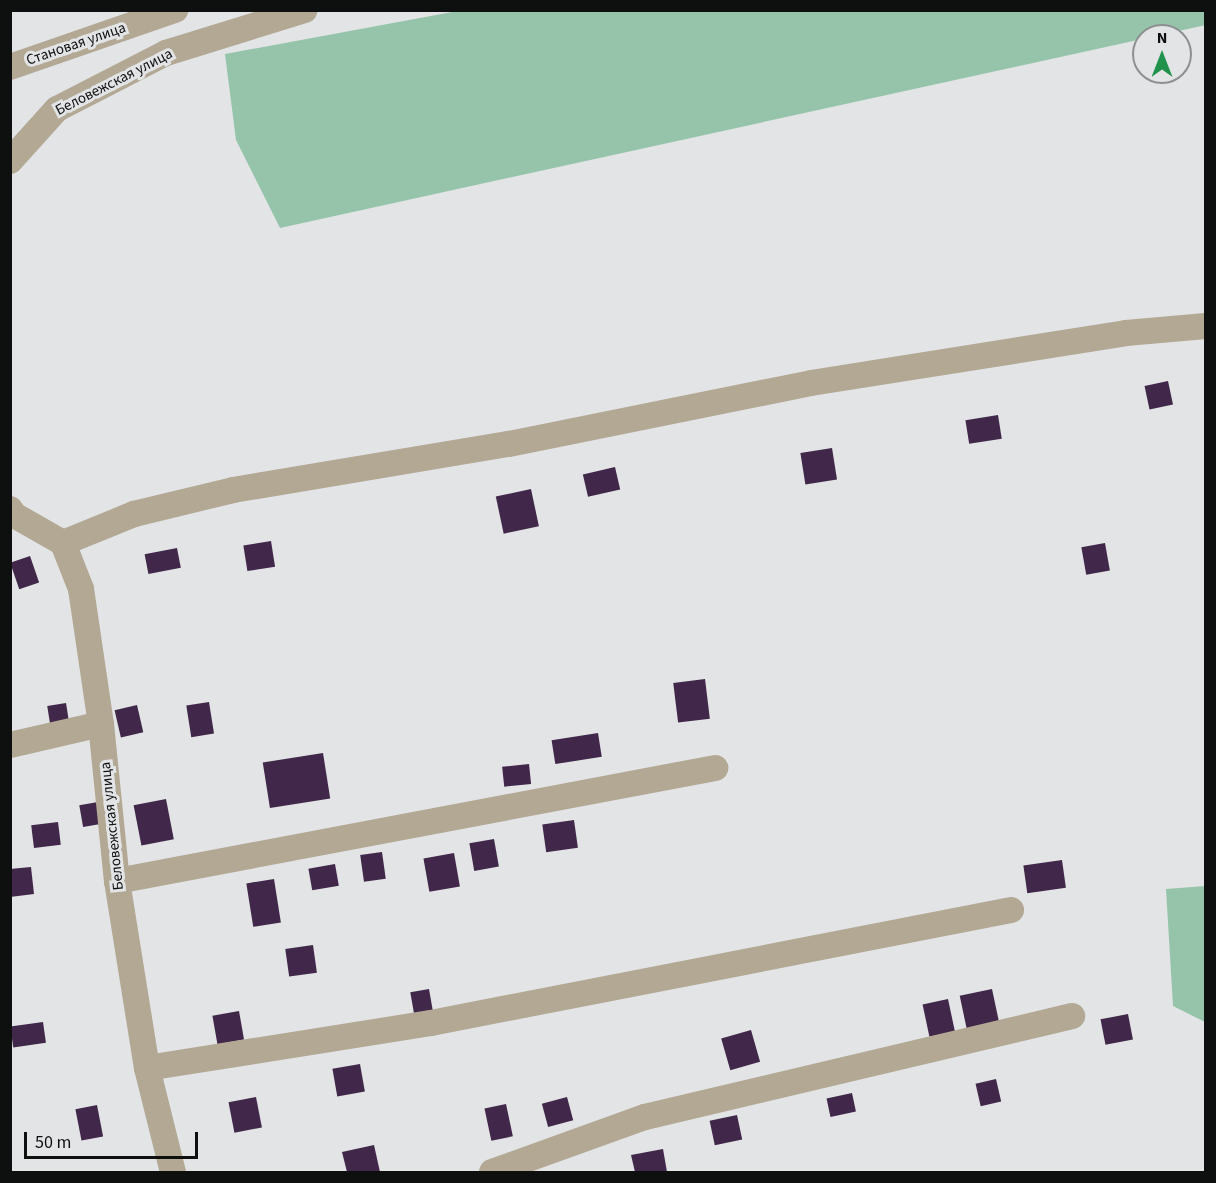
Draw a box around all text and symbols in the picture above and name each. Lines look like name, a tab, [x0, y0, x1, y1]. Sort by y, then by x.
street label: Становая улица	[24, 19, 128, 69]
north arrow	[1132, 24, 1192, 84]
text: N	[1157, 27, 1167, 49]
street label: Беловежская улица	[52, 45, 176, 119]
street label: Беловежская улица	[96, 761, 128, 891]
scale bar	[27, 1120, 201, 1158]
text: 50 m	[35, 1130, 71, 1155]

